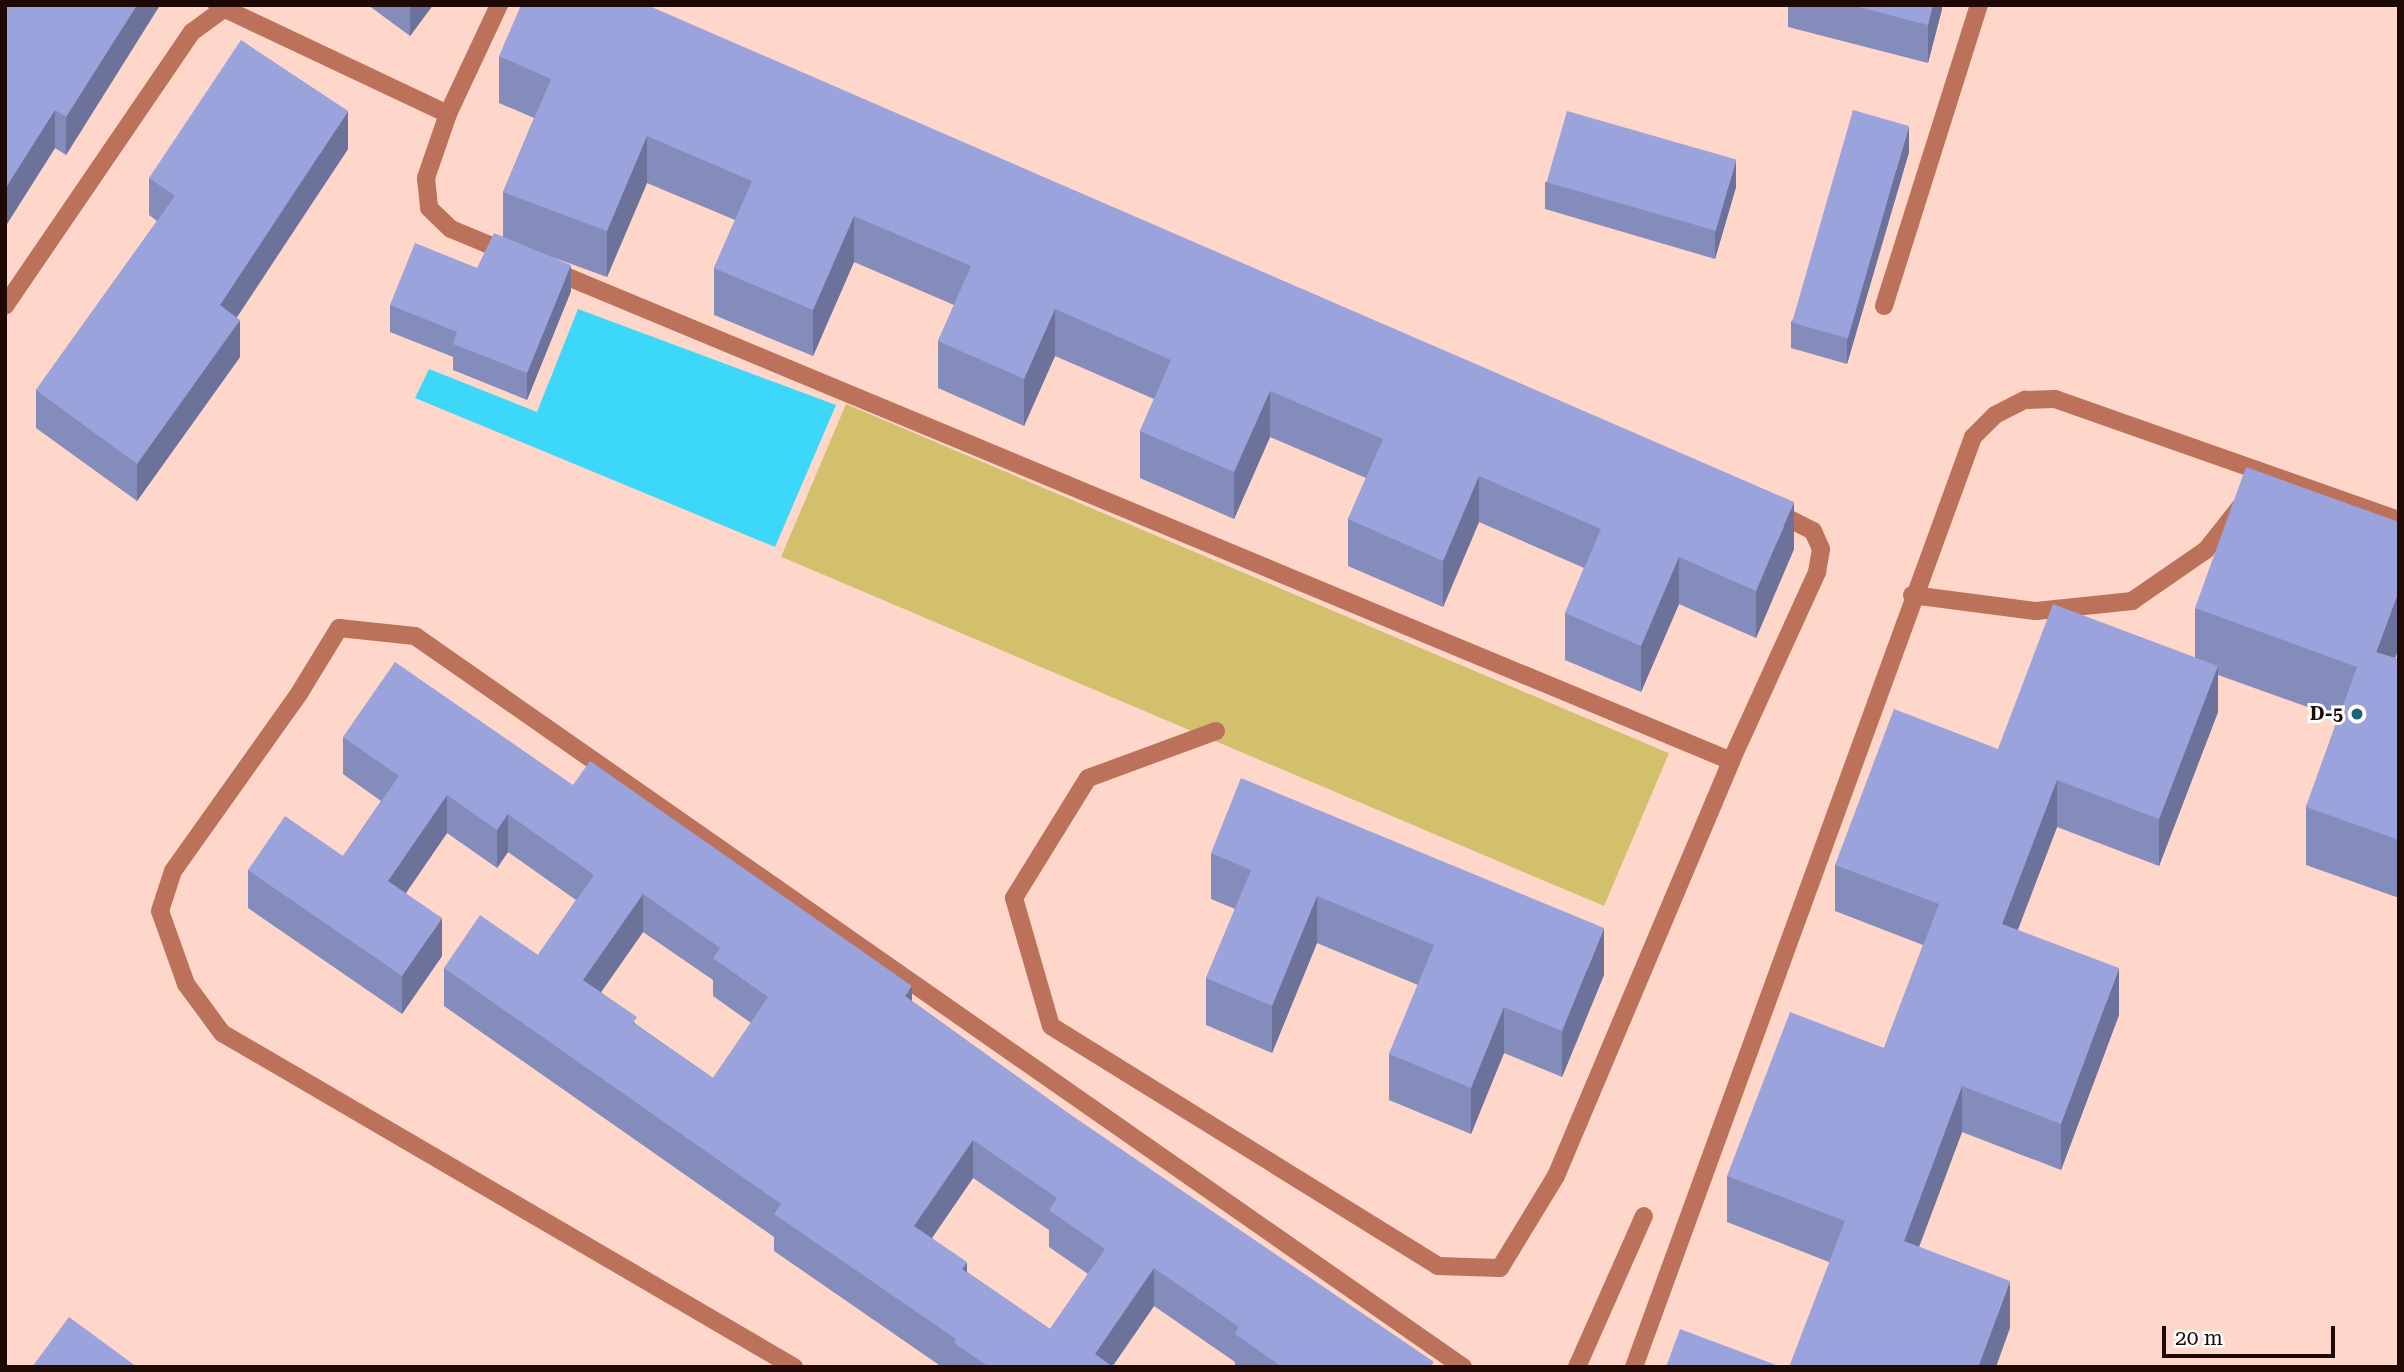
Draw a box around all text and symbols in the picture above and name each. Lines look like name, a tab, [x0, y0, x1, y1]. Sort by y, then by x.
place label: D-5	[2310, 703, 2343, 725]
marker: D-5	[2349, 706, 2365, 722]
scale bar	[2166, 1312, 2339, 1356]
text: 20 m	[2175, 1326, 2223, 1350]

